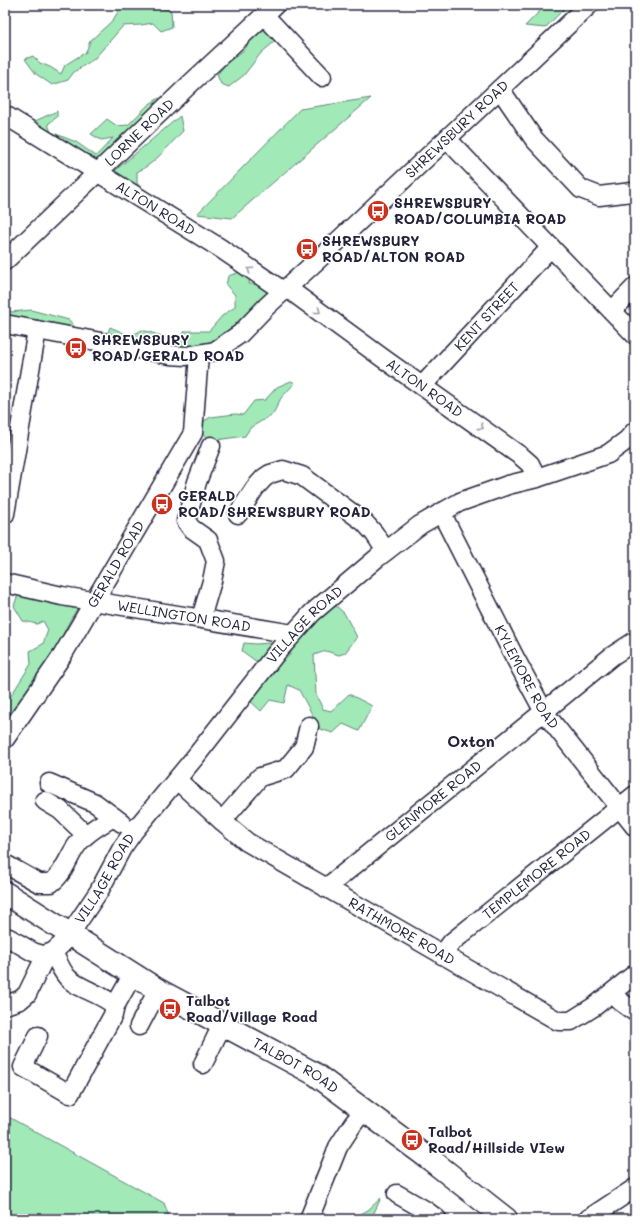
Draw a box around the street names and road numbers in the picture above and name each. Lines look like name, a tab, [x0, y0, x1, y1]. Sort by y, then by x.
street label: SHREWSBURY ROAD	[401, 76, 512, 182]
street label: LORNE ROAD	[100, 94, 178, 170]
street label: ALTON ROAD	[112, 176, 199, 240]
street label: KENT STREET	[449, 277, 523, 355]
street label: ALTON ROAD	[383, 354, 467, 421]
street label: GERALD ROAD	[82, 517, 148, 611]
street label: VILLAGE ROAD	[262, 581, 346, 667]
street label: WELLINGTON ROAD	[116, 595, 252, 636]
street label: KYLEMORE ROAD	[491, 622, 564, 733]
street label: GLENMORE ROAD	[381, 756, 485, 846]
street label: TEMPLEMORE ROAD	[478, 824, 595, 923]
street label: VILLAGE ROAD	[70, 829, 138, 927]
street label: RATHMORE ROAD	[345, 893, 459, 969]
street label: TALBOT ROAD	[250, 1032, 343, 1097]

